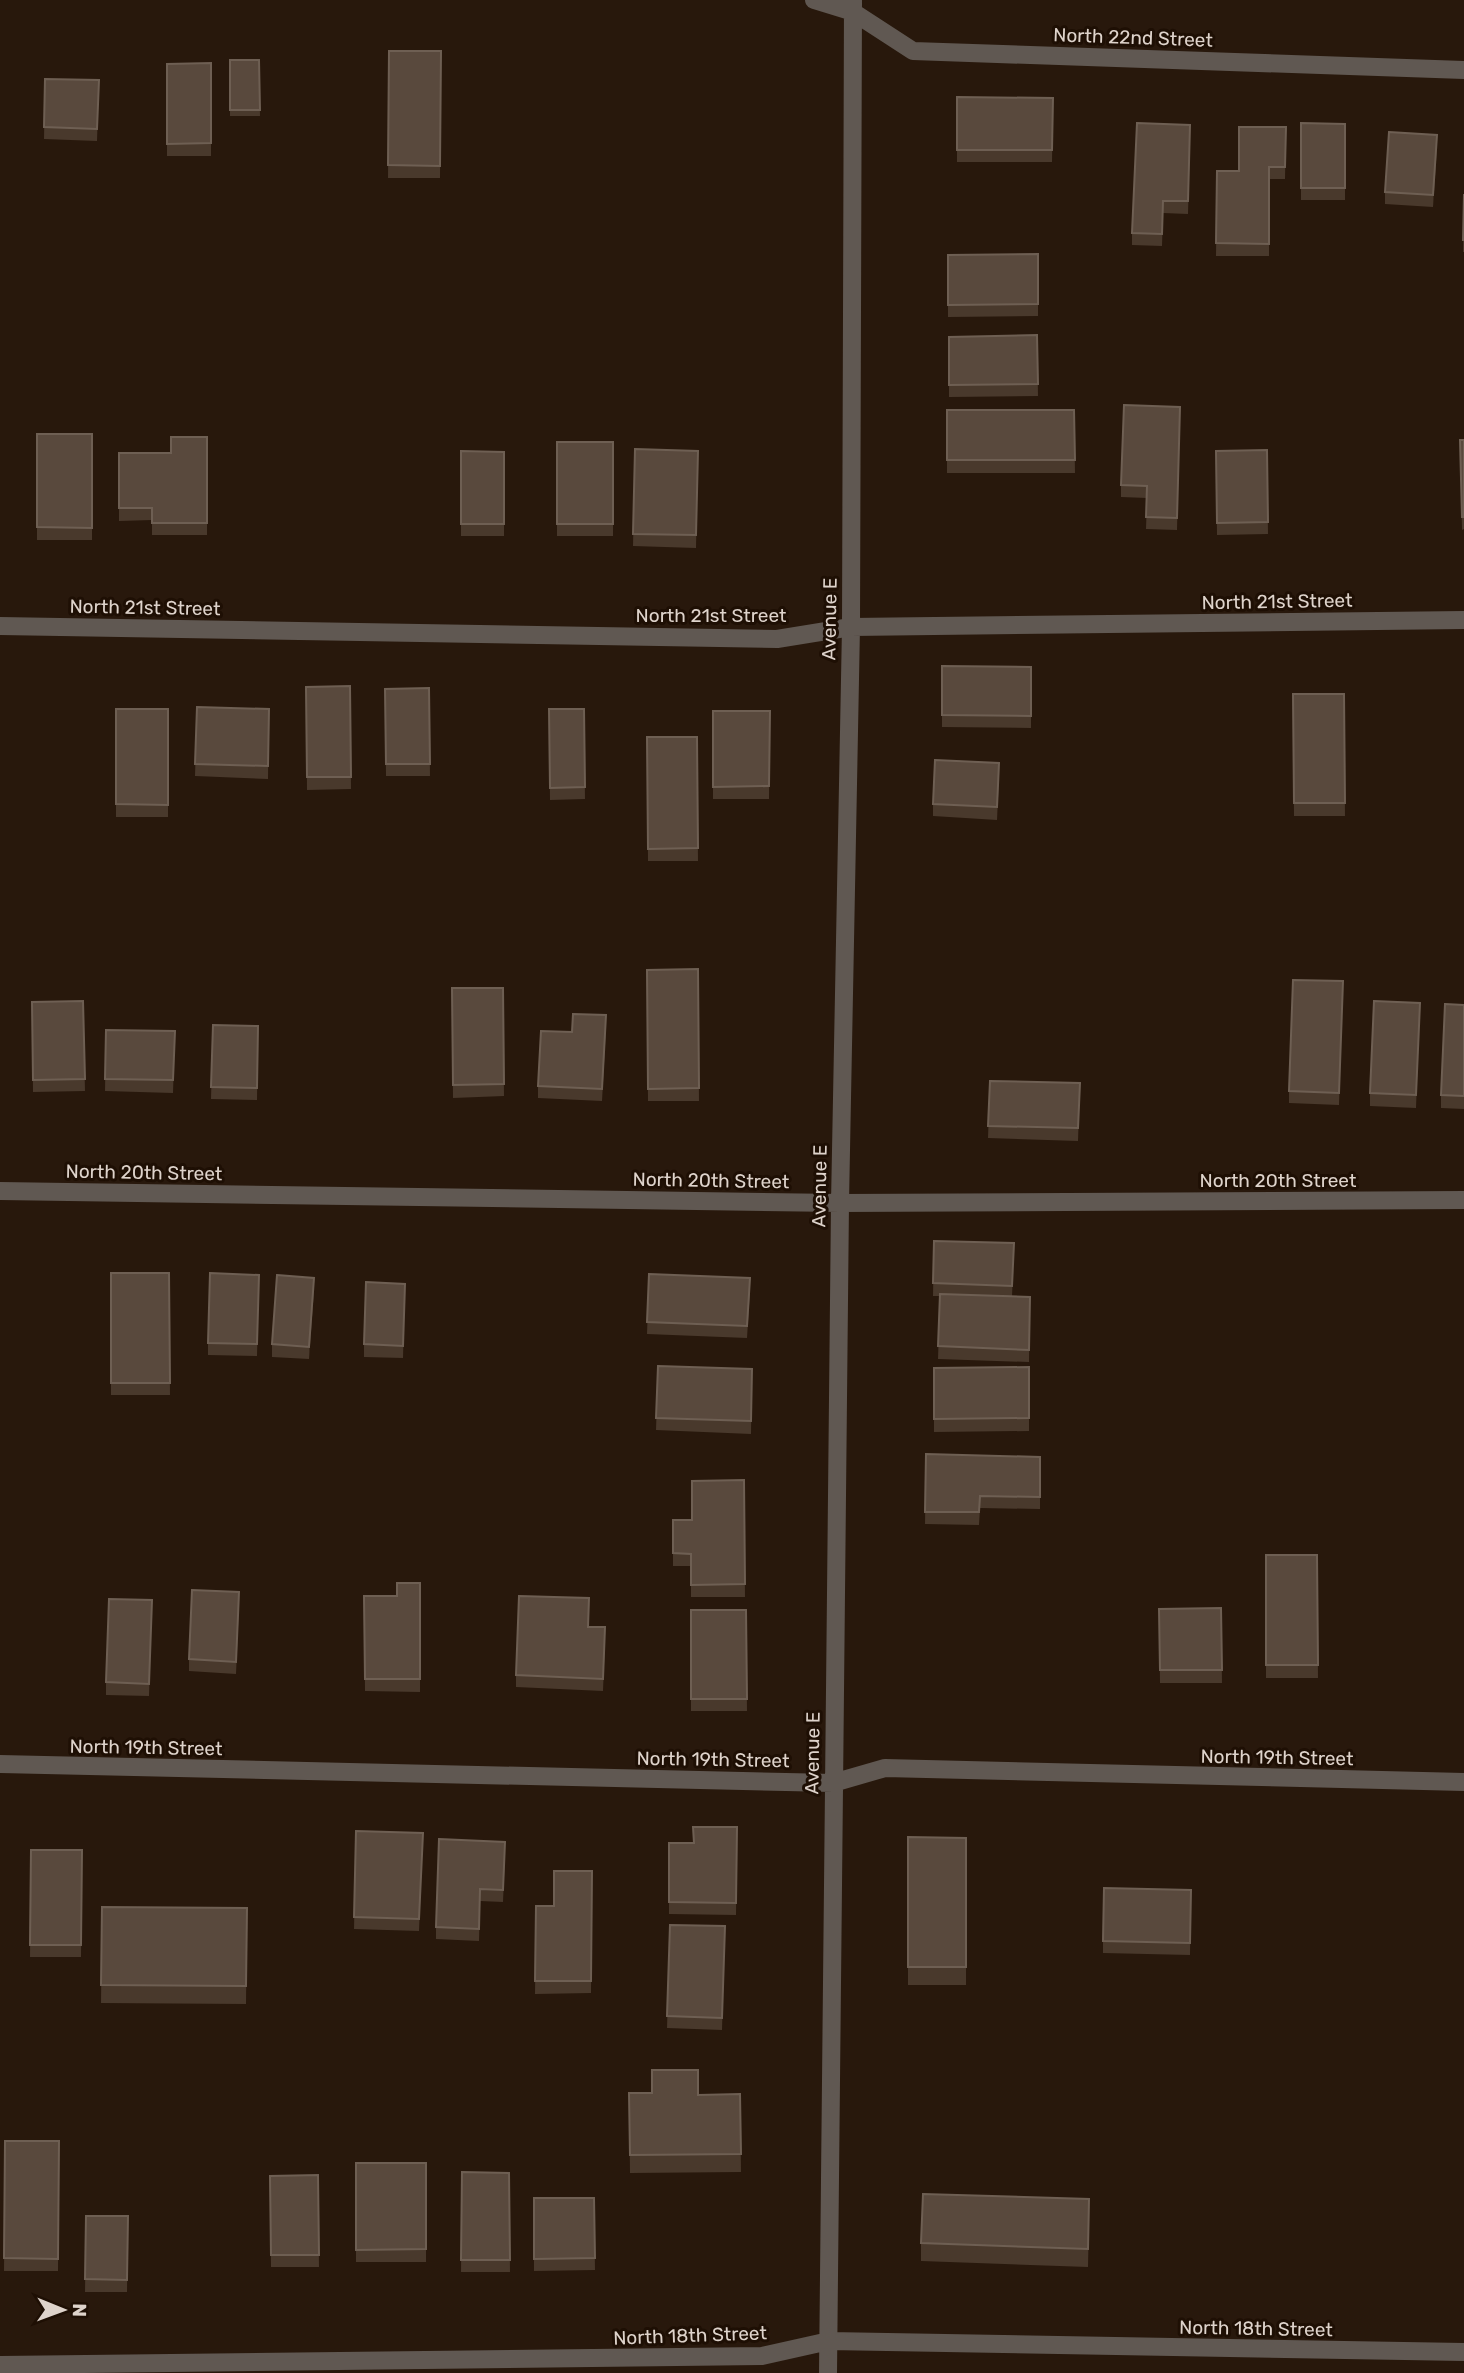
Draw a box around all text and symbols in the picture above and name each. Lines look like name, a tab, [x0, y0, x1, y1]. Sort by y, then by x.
street label: North 22nd Street	[1053, 23, 1214, 52]
street label: Avenue E	[817, 577, 842, 661]
street label: North 21st Street	[1201, 589, 1353, 614]
street label: North 21st Street	[69, 595, 221, 620]
street label: North 21st Street	[636, 604, 787, 627]
street label: Avenue E	[807, 1144, 832, 1228]
street label: North 20th Street	[65, 1160, 223, 1185]
street label: North 20th Street	[632, 1168, 790, 1193]
street label: North 20th Street	[1200, 1169, 1357, 1192]
street label: Avenue E	[800, 1711, 825, 1795]
street label: North 19th Street	[69, 1735, 223, 1760]
street label: North 19th Street	[1200, 1745, 1354, 1770]
street label: North 19th Street	[636, 1747, 790, 1772]
north arrow	[28, 2275, 98, 2345]
text: N	[68, 2303, 91, 2317]
street label: North 18th Street	[1179, 2316, 1334, 2341]
street label: North 18th Street	[613, 2321, 768, 2350]

